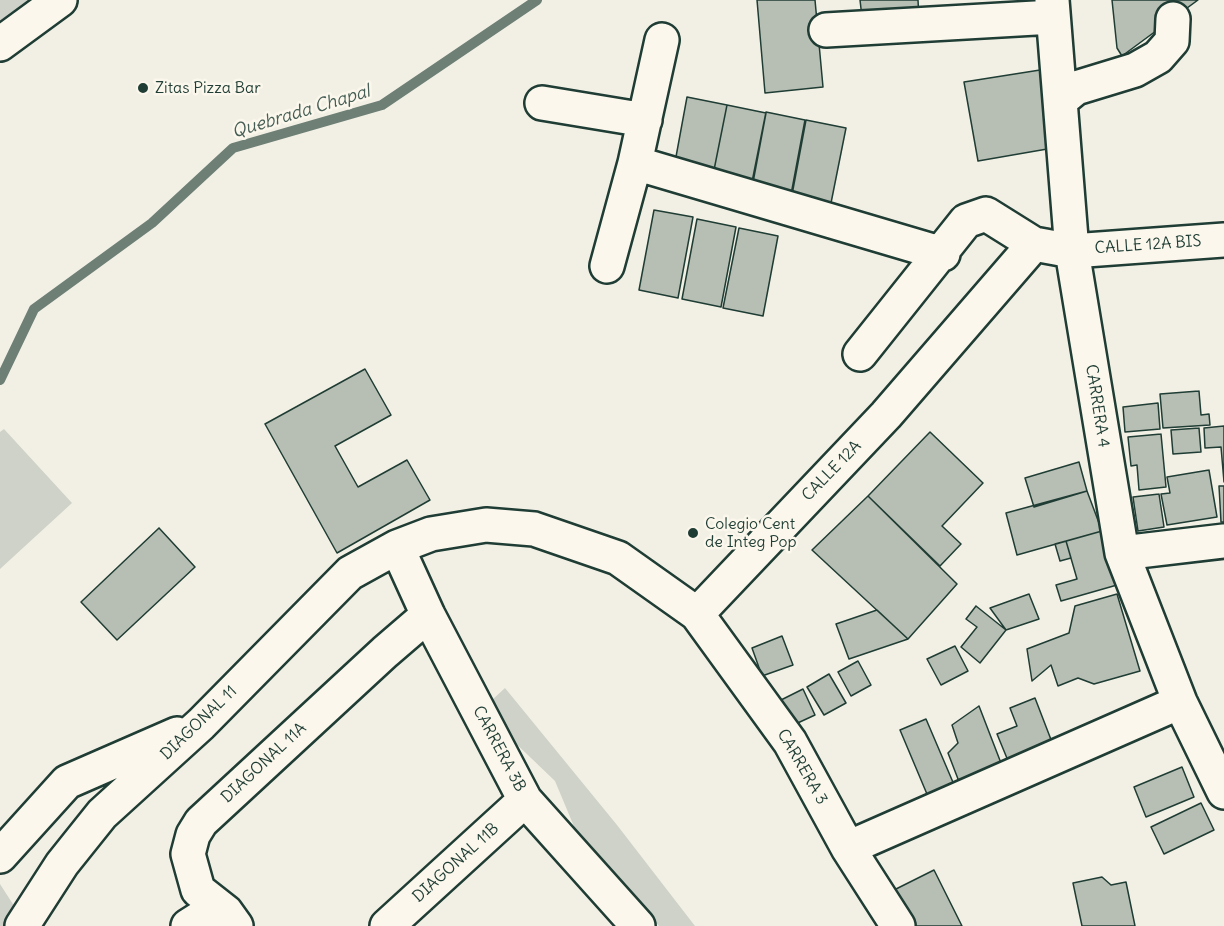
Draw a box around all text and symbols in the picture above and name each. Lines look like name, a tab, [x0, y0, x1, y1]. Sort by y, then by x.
place label: Zitas Pizza Bar	[155, 78, 261, 98]
marker: Zitas Pizza Bar	[136, 81, 150, 95]
water label: Quebrada Chapal	[229, 81, 373, 143]
street label: CALLE 12A BIS	[1094, 232, 1202, 258]
street label: CARRERA 4	[1081, 363, 1113, 449]
street label: CALLE 12A	[798, 437, 866, 505]
place label: Colegio Cent de Integ Pop	[705, 514, 797, 552]
marker: Colegio Cent de Integ Pop	[686, 526, 700, 540]
street label: DIAGONAL 11	[157, 682, 241, 764]
street label: CARRERA 3B	[468, 703, 530, 795]
street label: DIAGONAL 11A	[218, 719, 310, 807]
street label: CARRERA 3	[773, 726, 831, 808]
street label: DIAGONAL 11B	[409, 819, 503, 907]

